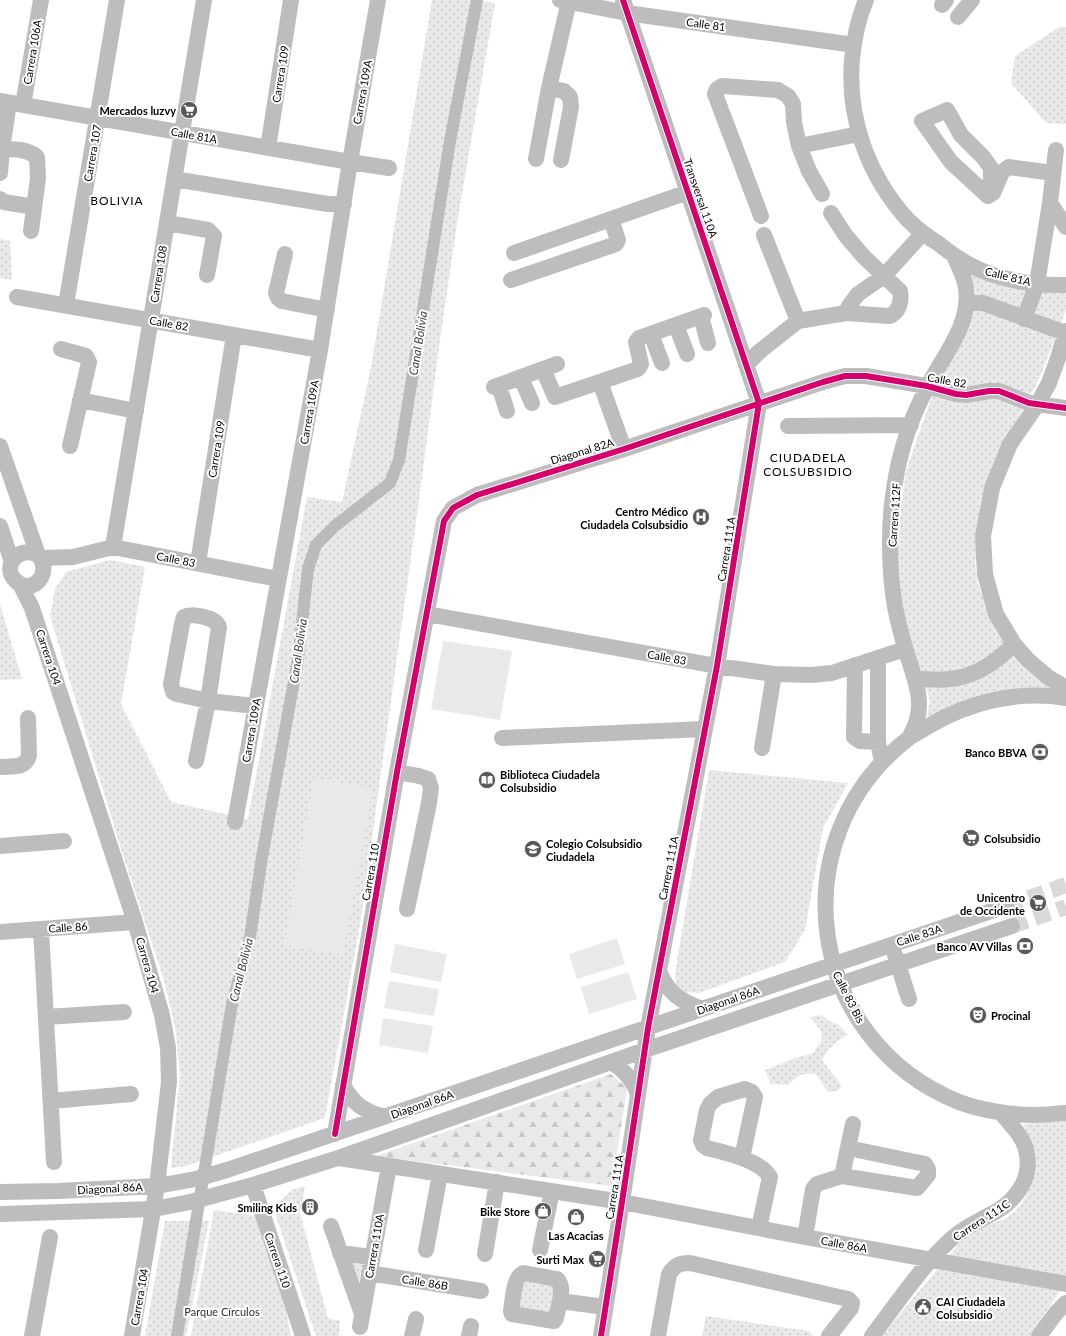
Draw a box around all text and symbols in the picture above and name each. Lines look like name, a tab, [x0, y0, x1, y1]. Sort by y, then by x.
street label: Calle 81	[686, 15, 726, 33]
street label: Carrera 106A	[20, 18, 44, 85]
street label: Carrera 109	[269, 44, 291, 104]
street label: Carrera 109A	[350, 58, 374, 125]
supermarket icon: Mercados luzvy	[179, 100, 199, 120]
place label: Mercados luzvy	[99, 104, 176, 117]
street label: Carrera 107	[81, 123, 103, 183]
street label: Calle 81A	[170, 125, 219, 146]
street label: Transversal 110A	[681, 157, 721, 240]
district label: BOLIVIA	[90, 193, 144, 208]
street label: Carrera 108	[147, 244, 169, 304]
street label: Calle 81A	[984, 264, 1033, 288]
water label: Canal Bolivia	[406, 310, 430, 376]
street label: Calle 82	[148, 313, 190, 333]
street label: Calle 82	[926, 370, 968, 390]
street label: Carrera 109A	[297, 378, 321, 445]
street label: Carrera 109	[205, 419, 227, 479]
street label: Diagonal 82A	[549, 435, 616, 467]
district label: CIUDADELA COLSUBSIDIO	[763, 450, 853, 479]
street label: Carrera 112F	[885, 483, 903, 547]
place label: Centro Médico Ciudadela Colsubsidio	[580, 505, 688, 531]
hospital icon: Centro Médico Ciudadela Colsubsidio	[691, 507, 711, 527]
street label: Carrera 111A	[714, 515, 738, 582]
street label: Calle 83	[155, 549, 197, 569]
water label: Canal Bolivia	[286, 618, 310, 684]
street label: Carrera 104	[34, 628, 64, 687]
street label: Calle 83	[646, 647, 688, 667]
street label: Carrera 109A	[239, 696, 263, 763]
bank icon: Banco BBVA	[1030, 742, 1050, 762]
place label: Banco BBVA	[965, 746, 1027, 759]
place label: Biblioteca Ciudadela Colsubsidio	[500, 768, 600, 794]
library icon: Biblioteca Ciudadela Colsubsidio	[477, 770, 497, 790]
supermarket icon: Colsubsidio	[961, 828, 981, 848]
place label: Colsubsidio	[984, 832, 1040, 845]
street label: Carrera 111A	[655, 834, 681, 901]
place label: Colegio Colsubsidio Ciudadela	[546, 837, 642, 863]
school or university icon: Colegio Colsubsidio Ciudadela	[523, 839, 543, 859]
street label: Carrera 110	[359, 842, 382, 902]
place label: Unicentro de Occidente	[960, 891, 1025, 917]
supermarket icon: Unicentro de Occidente	[1028, 893, 1048, 913]
street label: Calle 86	[48, 919, 88, 935]
street label: Calle 83A	[895, 921, 944, 948]
street label: Carrera 104	[134, 935, 162, 995]
bank icon: Banco AV Villas	[1015, 936, 1035, 956]
water label: Canal Bolivia	[226, 937, 256, 1003]
place label: Banco AV Villas	[936, 940, 1012, 953]
street label: Calle 83 Bis	[830, 969, 868, 1025]
street label: Diagonal 86A	[695, 983, 762, 1017]
theatre icon: Procinal	[968, 1005, 988, 1025]
place label: Procinal	[991, 1009, 1031, 1022]
street label: Diagonal 86A	[389, 1087, 456, 1121]
street label: Carrera 111A	[602, 1153, 626, 1220]
street label: Diagonal 86A	[77, 1180, 144, 1196]
street label: Carrera 111C	[950, 1196, 1012, 1243]
building icon: Smiling Kids	[300, 1197, 320, 1217]
place label: Smiling Kids	[237, 1201, 297, 1214]
shop icon: Bike Store	[533, 1201, 553, 1221]
place label: Bike Store	[480, 1205, 530, 1218]
shop icon: Las Acacias	[566, 1207, 586, 1227]
street label: Carrera 110A	[362, 1212, 386, 1279]
place label: Las Acacias	[548, 1229, 604, 1242]
street label: Carrera 110	[262, 1231, 294, 1290]
street label: Calle 86A	[820, 1234, 869, 1255]
supermarket icon: Surti Max	[587, 1249, 607, 1269]
place label: Surti Max	[536, 1253, 584, 1266]
street label: Carrera 104	[128, 1267, 151, 1327]
street label: Calle 86B	[401, 1272, 449, 1292]
place label: CAI Ciudadela Colsubsidio	[936, 1295, 1005, 1321]
public building icon: CAI Ciudadela Colsubsidio	[913, 1297, 933, 1317]
park label: Parque Círculos	[184, 1305, 260, 1318]

